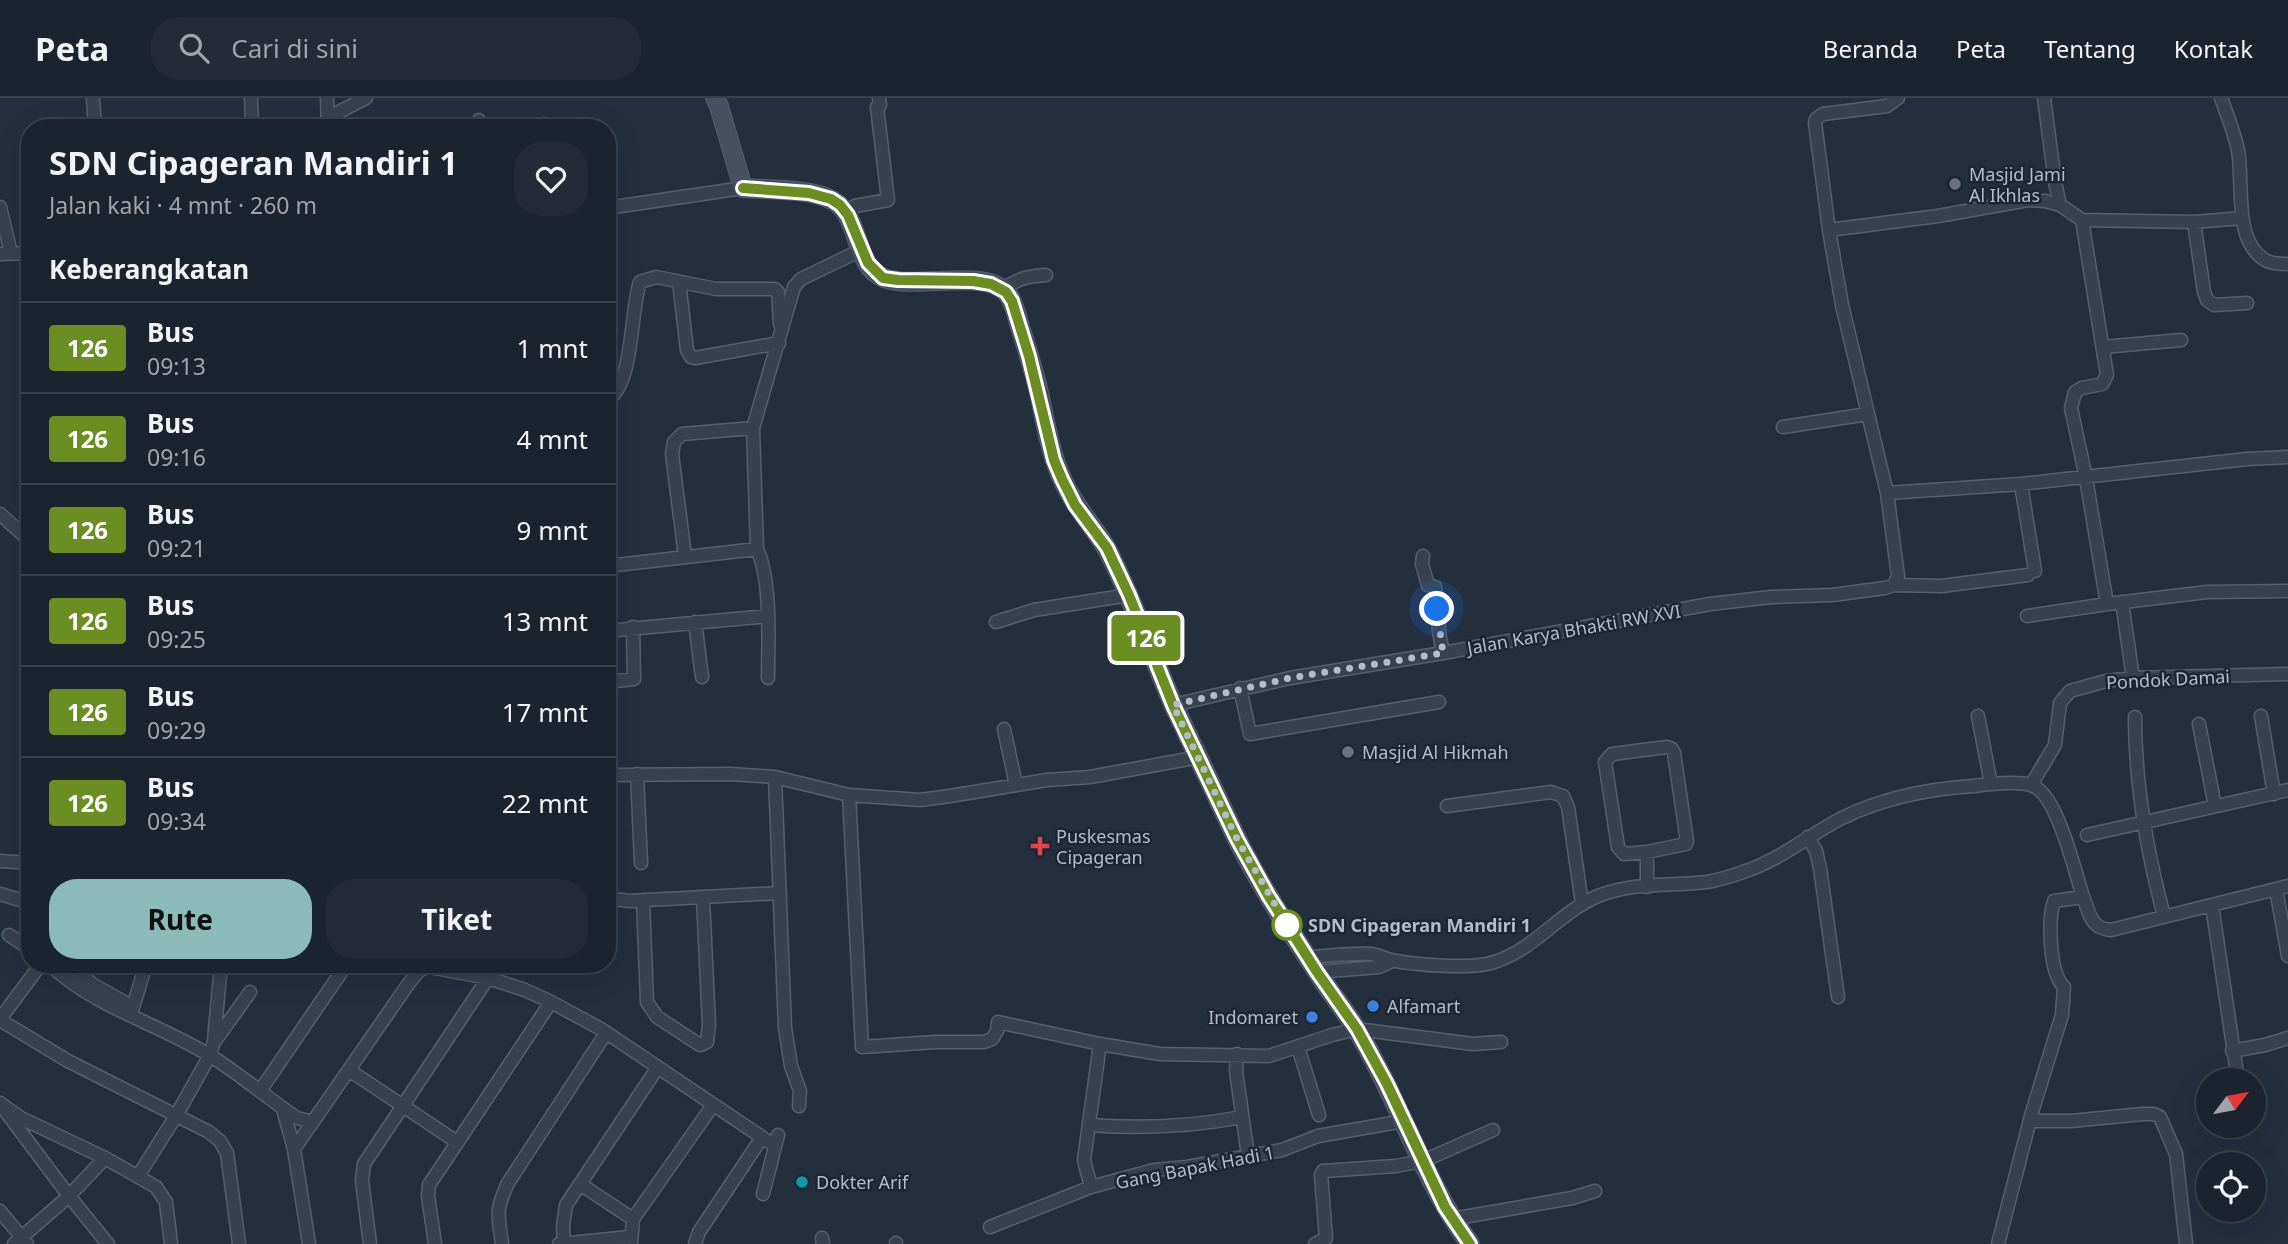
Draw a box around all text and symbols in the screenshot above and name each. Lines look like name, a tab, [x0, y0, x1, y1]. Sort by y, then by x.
search box	[151, 17, 641, 80]
text: Peta	[35, 26, 109, 71]
icon: search	[175, 29, 213, 67]
text: Cari di sini	[231, 30, 358, 66]
text: Beranda	[1823, 32, 1918, 65]
text: Peta	[1956, 32, 2006, 65]
text: Tentang	[2044, 32, 2136, 65]
text: Kontak	[2174, 32, 2253, 65]
text: SDN Cipageran Mandiri 1	[49, 140, 458, 185]
button: heart	[514, 142, 588, 216]
place label: Masjid Jami Al Ikhlas	[1969, 162, 2066, 207]
marker: Masjid Jami Al Ikhlas	[1947, 176, 1963, 192]
text: Jalan kaki · 4 mnt · 260 m	[49, 189, 317, 221]
text: Keberangkatan	[49, 251, 249, 287]
text: Bus	[147, 314, 194, 350]
text: 1 mnt	[517, 330, 588, 366]
text: 126	[67, 331, 108, 364]
text: 09:13	[147, 350, 206, 382]
text: Bus	[147, 405, 194, 441]
text: 4 mnt	[517, 421, 588, 457]
text: 126	[67, 422, 108, 455]
text: 09:16	[147, 441, 206, 473]
text: Bus	[147, 496, 194, 532]
text: 9 mnt	[517, 512, 588, 548]
text: 126	[67, 513, 108, 546]
text: 09:21	[147, 532, 206, 564]
text: Bus	[147, 587, 194, 623]
your location	[1419, 591, 1454, 626]
street label: Jalan Karya Bhakti RW XVI	[1463, 598, 1683, 660]
text: 13 mnt	[502, 603, 588, 639]
text: 126	[67, 604, 108, 637]
line badge: 126	[1106, 615, 1186, 661]
text: 126	[1125, 621, 1167, 654]
text: 09:25	[147, 623, 206, 655]
street label: Pondok Damai	[2105, 664, 2231, 694]
text: Bus	[147, 678, 194, 714]
text: 17 mnt	[502, 694, 588, 730]
text: 126	[67, 695, 108, 728]
text: 09:29	[147, 714, 206, 746]
place label: Masjid Al Hikmah	[1362, 740, 1509, 764]
marker: Masjid Al Hikmah	[1340, 744, 1356, 760]
text: Bus	[147, 769, 194, 805]
text: 22 mnt	[502, 785, 588, 821]
text: 126	[67, 786, 108, 819]
text: 09:34	[147, 805, 206, 837]
place label: Puskesmas Cipageran	[1056, 824, 1151, 869]
marker: Puskesmas Cipageran	[1030, 836, 1050, 856]
button: Rute	[49, 879, 312, 959]
button: Tiket	[326, 879, 588, 959]
marker: SDN Cipageran Mandiri 1	[1272, 910, 1302, 940]
place label: SDN Cipageran Mandiri 1	[1308, 913, 1531, 937]
place label: Alfamart	[1387, 994, 1461, 1018]
marker: Alfamart	[1365, 998, 1381, 1014]
place label: Indomaret	[1208, 1005, 1298, 1029]
marker: Indomaret	[1304, 1009, 1320, 1025]
north arrow	[2196, 1068, 2266, 1138]
map controls	[2196, 1068, 2266, 1222]
street label: Gang Bapak Hadi 1	[1113, 1140, 1277, 1194]
button: locate	[2196, 1152, 2266, 1222]
place label: Dokter Arif	[816, 1170, 909, 1194]
marker: Dokter Arif	[794, 1174, 810, 1190]

